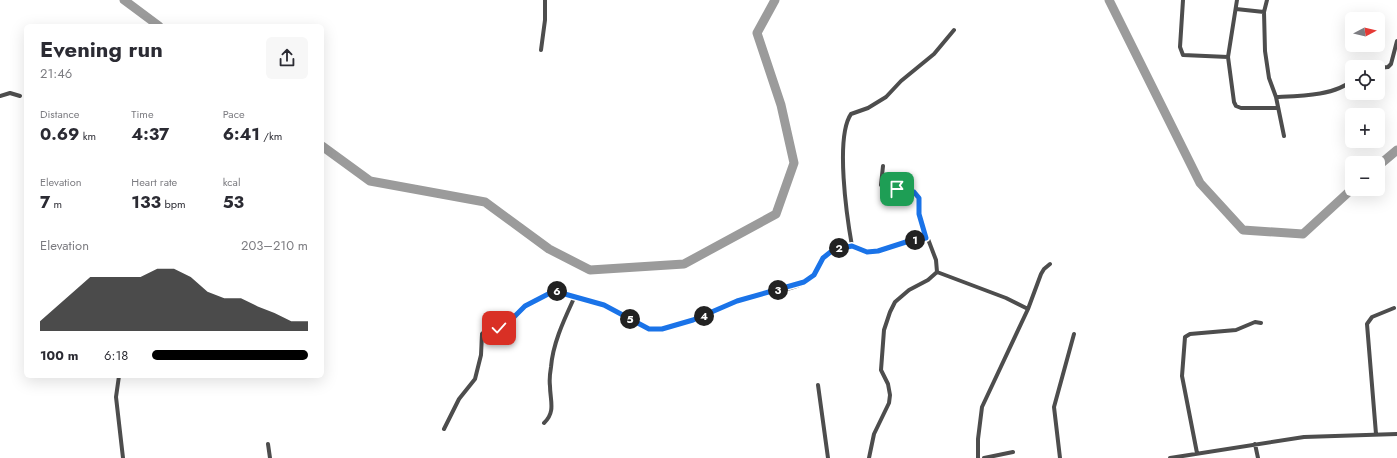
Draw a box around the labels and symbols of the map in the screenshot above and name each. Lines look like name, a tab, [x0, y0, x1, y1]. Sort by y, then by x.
north arrow	[1345, 12, 1385, 52]
pin	[880, 172, 914, 206]
pin: 1	[905, 230, 925, 250]
pin: 2	[829, 238, 849, 258]
pin: 3	[768, 280, 788, 300]
pin: 6	[547, 281, 567, 301]
pin: 4	[694, 306, 714, 326]
pin: 5	[620, 309, 640, 329]
pin	[482, 311, 516, 345]

